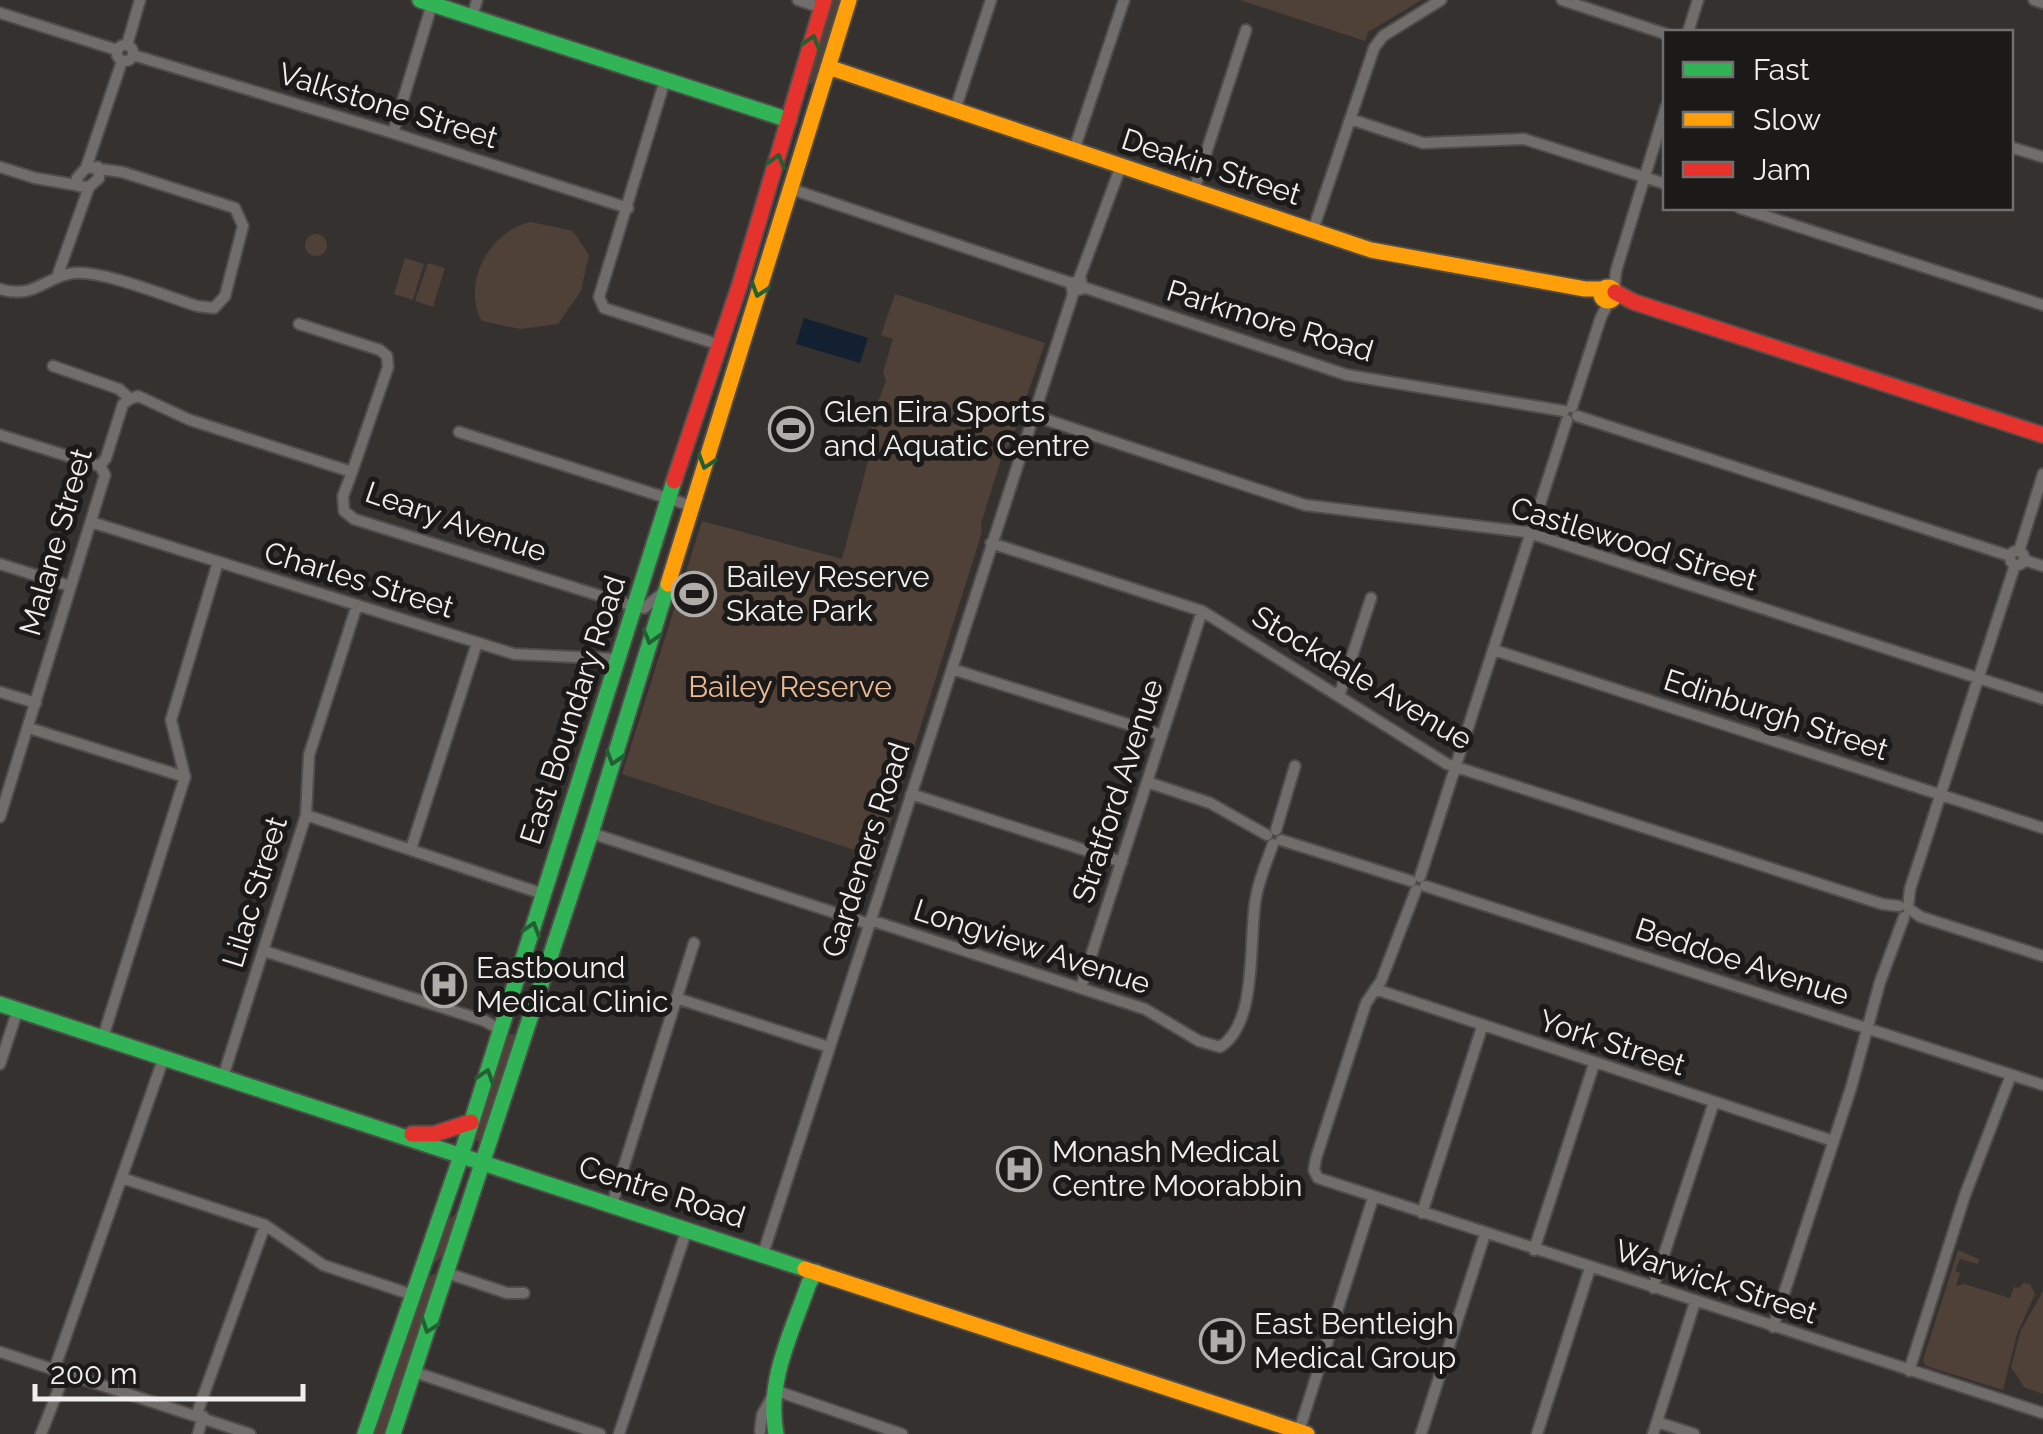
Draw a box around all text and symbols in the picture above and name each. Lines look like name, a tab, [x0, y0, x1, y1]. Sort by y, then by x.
legend	[1663, 30, 2013, 210]
one-way arrow	[800, 35, 821, 52]
text: Fast	[1753, 52, 1810, 87]
street label: Valkstone Street	[274, 56, 502, 155]
text: Slow	[1753, 102, 1821, 137]
street label: Deakin Street	[1117, 121, 1305, 212]
text: Jam	[1753, 152, 1811, 187]
one-way arrow	[765, 153, 786, 170]
street label: Parkmore Road	[1163, 273, 1378, 369]
one-way arrow	[750, 280, 771, 297]
place label: Glen Eira Sports and Aquatic Centre	[824, 394, 1090, 463]
sports icon: Glen Eira Sports and Aquatic Centre	[768, 406, 814, 452]
street label: Malane Street	[12, 444, 99, 639]
one-way arrow	[697, 452, 718, 469]
street label: Leary Avenue	[361, 474, 551, 569]
street label: Castlewood Street	[1507, 489, 1762, 598]
street label: Charles Street	[260, 534, 458, 625]
place label: Bailey Reserve Skate Park	[726, 559, 930, 628]
street label: East Boundary Road	[513, 571, 633, 849]
sports icon: Bailey Reserve Skate Park	[671, 571, 717, 617]
street label: Stockdale Avenue	[1246, 598, 1478, 757]
one-way arrow	[642, 628, 663, 645]
street label: Edinburgh Street	[1660, 662, 1893, 767]
park label: Bailey Reserve	[688, 669, 892, 704]
street label: Stratford Avenue	[1065, 675, 1170, 907]
street label: Gardeners Road	[814, 738, 917, 962]
one-way arrow	[605, 749, 626, 766]
street label: Lilac Street	[215, 812, 294, 971]
street label: Longview Avenue	[910, 892, 1155, 1001]
street label: Beddoe Avenue	[1631, 911, 1853, 1013]
one-way arrow	[520, 921, 541, 938]
place label: Eastbound Medical Clinic	[476, 950, 668, 1019]
hospital icon: Eastbound Medical Clinic	[421, 962, 467, 1008]
street label: York Street	[1535, 1002, 1690, 1083]
one-way arrow	[474, 1068, 494, 1085]
place label: Monash Medical Centre Moorabbin	[1052, 1134, 1303, 1203]
hospital icon: Monash Medical Centre Moorabbin	[996, 1146, 1042, 1192]
street label: Centre Road	[575, 1148, 750, 1235]
street label: Warwick Street	[1611, 1232, 1822, 1331]
place label: East Bentleigh Medical Group	[1254, 1306, 1456, 1375]
one-way arrow	[420, 1316, 441, 1334]
hospital icon: East Bentleigh Medical Group	[1199, 1318, 1245, 1364]
scale bar	[35, 1339, 302, 1401]
text: 200 m	[50, 1356, 138, 1391]

